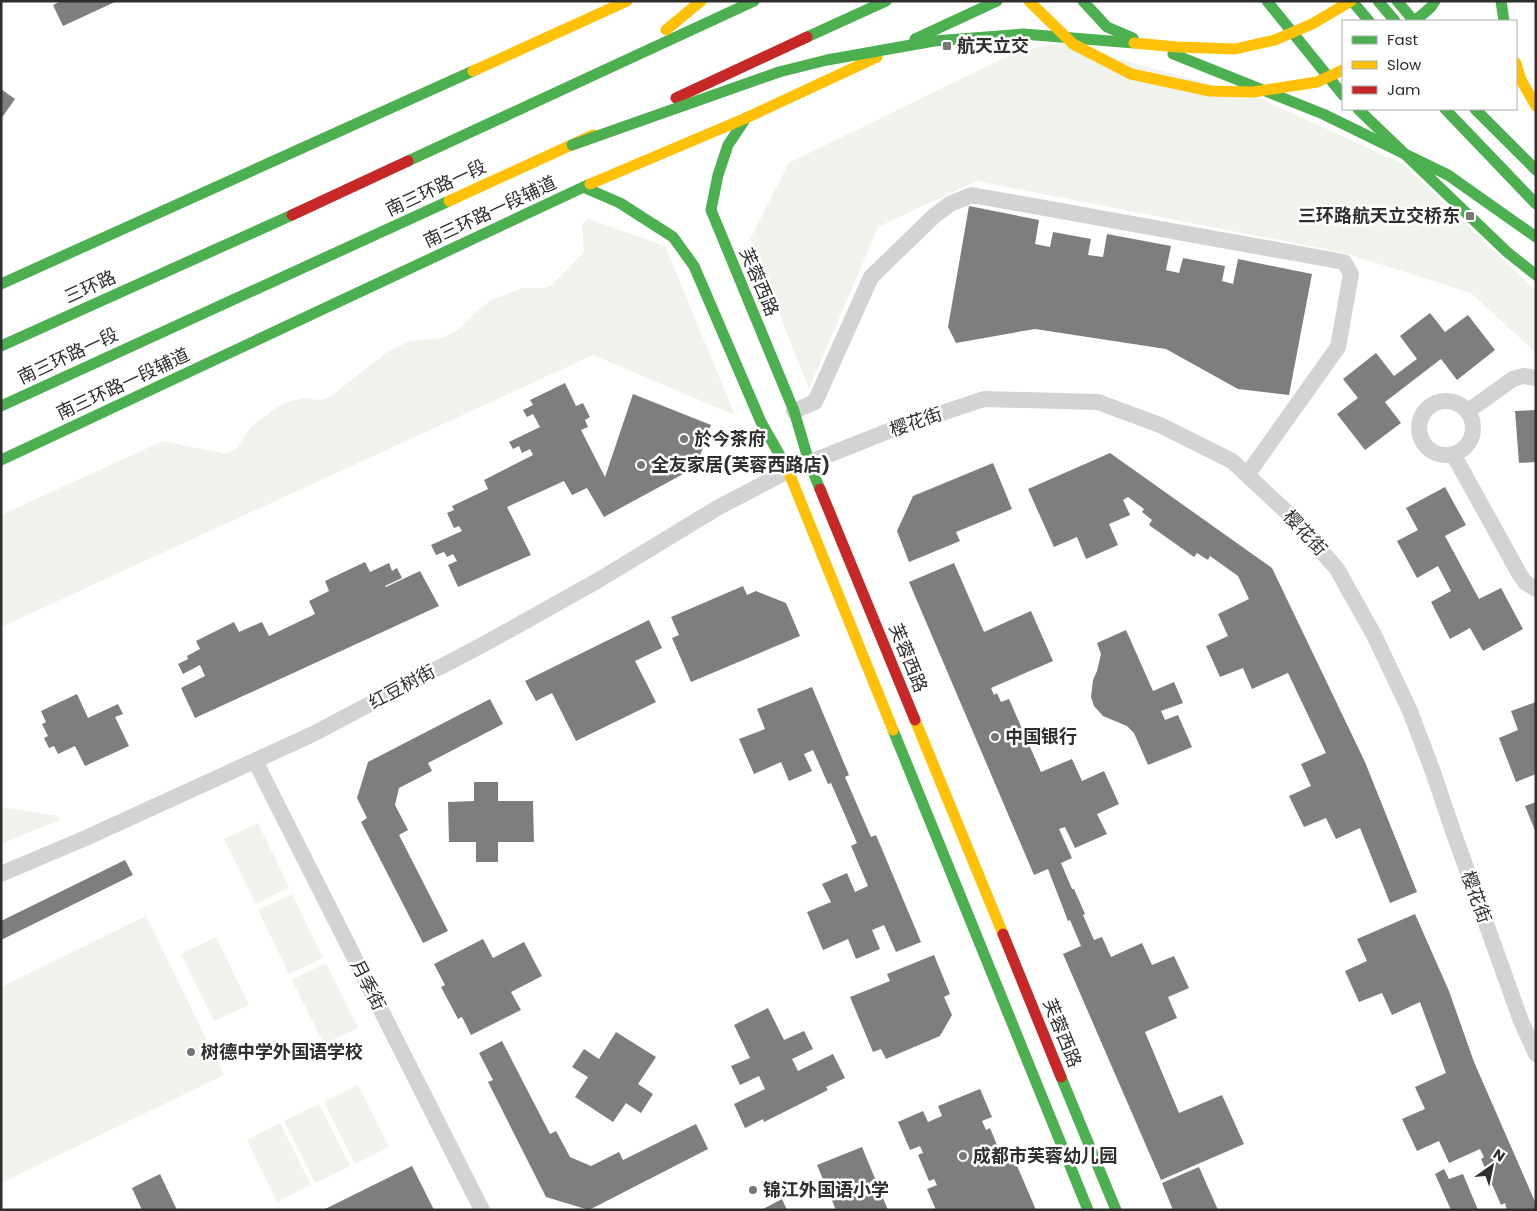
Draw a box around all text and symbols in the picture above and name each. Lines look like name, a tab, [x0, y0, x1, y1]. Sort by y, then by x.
legend	[1342, 20, 1517, 110]
text: Fast	[1387, 29, 1418, 50]
place label: 航天立交	[957, 33, 1029, 58]
marker: 航天立交	[941, 40, 953, 52]
text: Slow	[1387, 54, 1422, 75]
text: Jam	[1387, 79, 1421, 100]
street label: 南三环路一段	[382, 153, 490, 222]
street label: 南三环路一段辅道	[419, 170, 560, 253]
place label: 三环路航天立交桥东	[1298, 203, 1460, 228]
marker: 三环路航天立交桥东	[1464, 210, 1476, 222]
street label: 芙蓉西路	[734, 244, 785, 320]
street label: 三环路	[60, 264, 120, 309]
street label: 南三环路一段	[14, 321, 122, 390]
street label: 南三环路一段辅道	[52, 342, 193, 425]
street label: 樱花街	[886, 401, 945, 442]
place label: 於今茶府	[694, 426, 766, 451]
marker: 於今茶府	[678, 433, 690, 445]
place label: 全友家居(芙蓉西路店)	[651, 452, 830, 477]
marker: 全友家居(芙蓉西路店)	[635, 459, 647, 471]
street label: 樱花街	[1278, 504, 1333, 561]
street label: 芙蓉西路	[883, 620, 934, 696]
street label: 红豆树街	[364, 659, 439, 714]
place label: 中国银行	[1005, 724, 1077, 749]
marker: 中国银行	[989, 731, 1001, 743]
street label: 樱花街	[1455, 867, 1497, 926]
street label: 月季街	[345, 955, 392, 1015]
street label: 芙蓉西路	[1037, 995, 1088, 1071]
place label: 树德中学外国语学校	[201, 1039, 363, 1064]
marker: 树德中学外国语学校	[185, 1046, 197, 1058]
north arrow	[1467, 1141, 1517, 1191]
place label: 成都市芙蓉幼儿园	[973, 1143, 1117, 1168]
text: N	[1489, 1144, 1509, 1166]
marker: 成都市芙蓉幼儿园	[957, 1150, 969, 1162]
place label: 锦江外国语小学	[763, 1177, 889, 1202]
marker: 锦江外国语小学	[747, 1184, 759, 1196]

